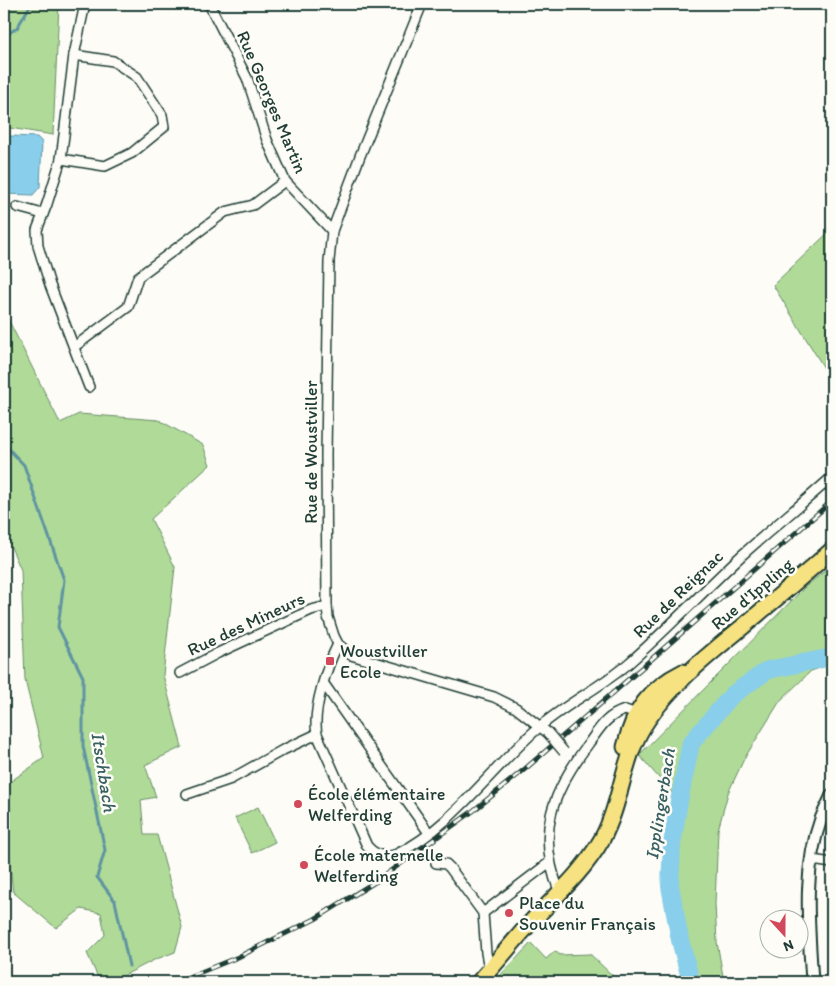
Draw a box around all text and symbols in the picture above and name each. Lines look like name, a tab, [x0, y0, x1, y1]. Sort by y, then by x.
street label: Rue Georges Martin	[232, 27, 312, 177]
street label: Rue de Woustviller	[300, 379, 322, 524]
street label: Rue de Reignac	[628, 545, 728, 643]
street label: Rue d'Ippling	[706, 553, 798, 635]
street label: Rue des Mineurs	[184, 587, 308, 661]
place label: Woustviller Ecole	[340, 640, 428, 683]
marker: Woustviller Ecole	[324, 655, 336, 667]
water label: Itschbach	[86, 730, 122, 814]
water label: Ipplingerbach	[640, 746, 680, 861]
place label: École élémentaire Welferding	[308, 783, 446, 826]
marker: École élémentaire Welferding	[292, 798, 304, 810]
place label: École maternelle Welferding	[314, 844, 444, 887]
marker: École maternelle Welferding	[298, 859, 310, 871]
place label: Place du Souvenir Français	[519, 892, 656, 935]
marker: Place du Souvenir Français	[503, 907, 515, 919]
north arrow	[758, 908, 808, 958]
text: N	[781, 936, 796, 955]

